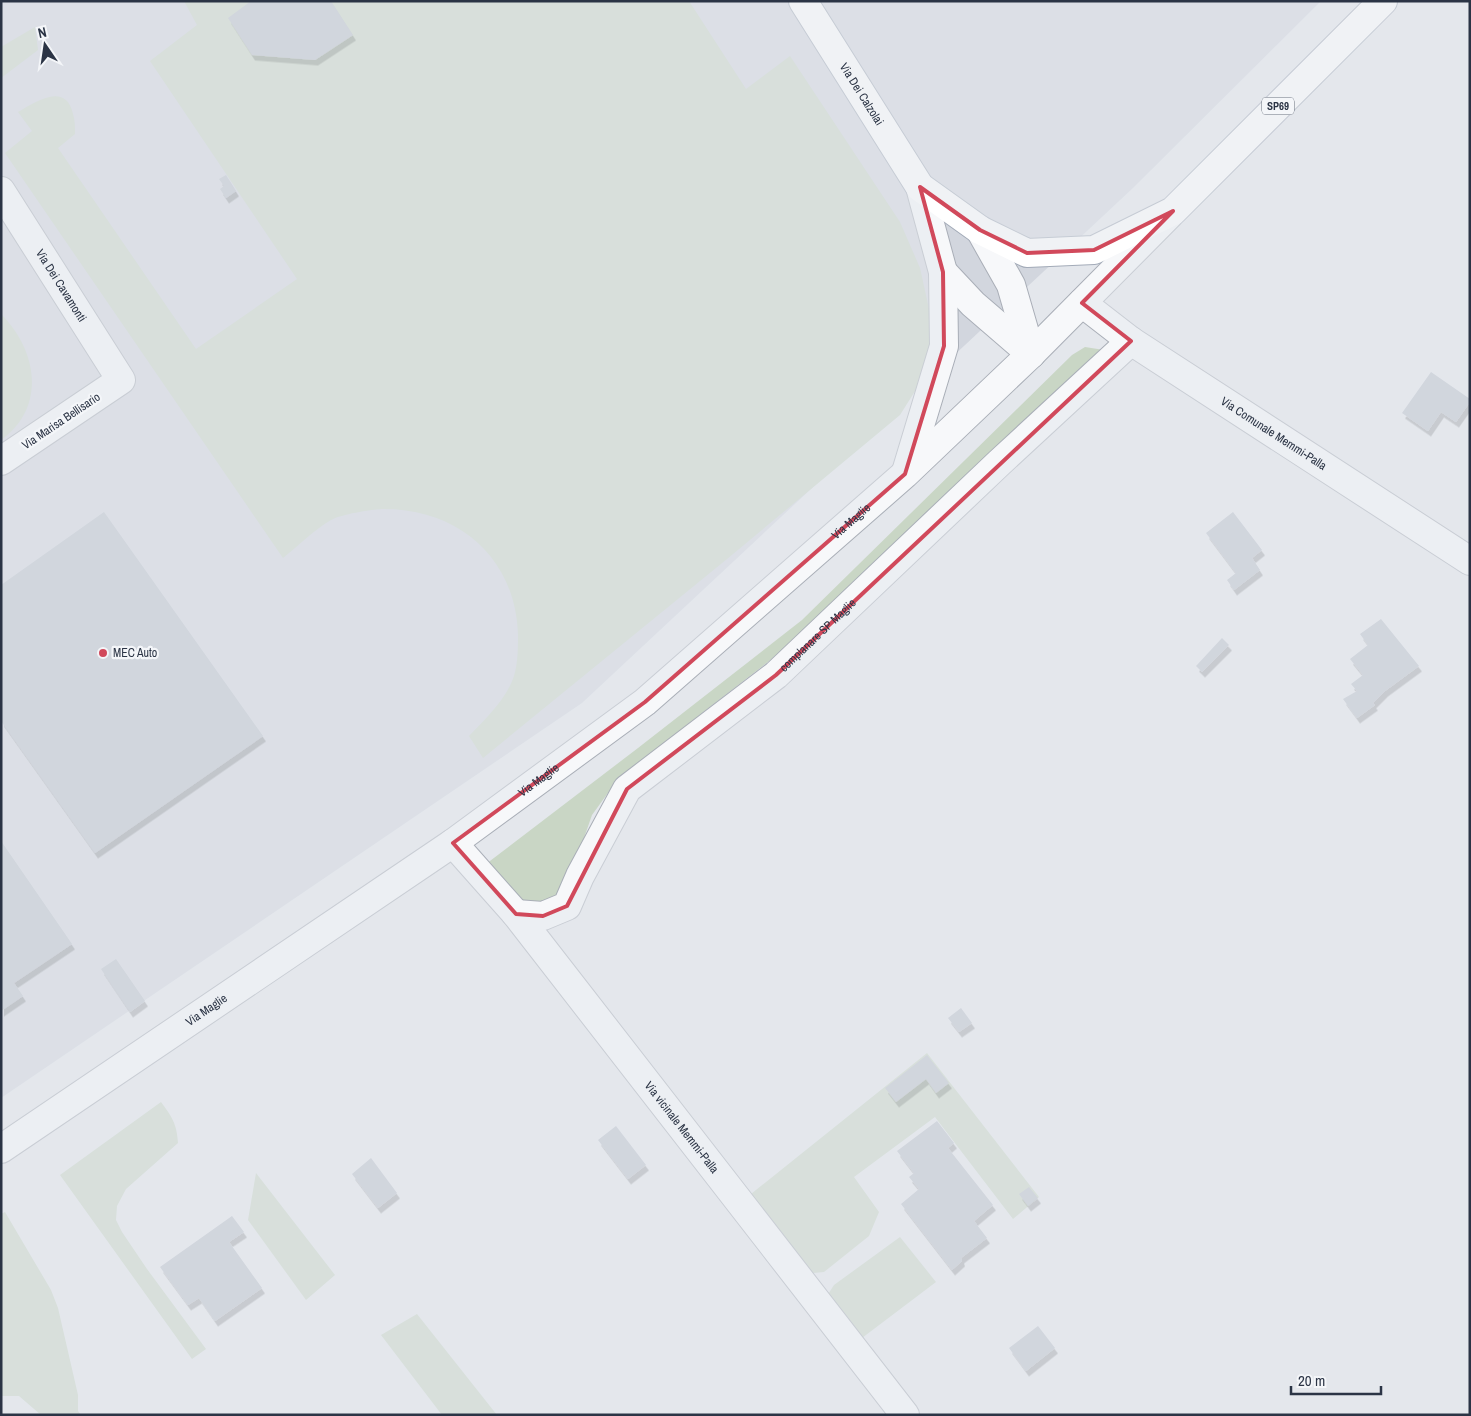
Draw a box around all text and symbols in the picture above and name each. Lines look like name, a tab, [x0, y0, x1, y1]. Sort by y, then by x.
north arrow	[20, 20, 70, 70]
text: N	[36, 23, 48, 42]
street label: Via Dei Calzolai	[836, 60, 887, 128]
road number: SP69	[1262, 98, 1294, 114]
street label: Via Dei Cavamonti	[32, 246, 90, 325]
street label: Via Marisa Bellisario	[19, 389, 103, 453]
street label: Via Comunale Memmi-Palla	[1218, 393, 1330, 474]
street label: Via Maglie	[828, 500, 874, 543]
street label: complanare SP Maglie	[776, 595, 859, 675]
place label: MEC Auto	[113, 645, 157, 661]
marker: MEC Auto	[97, 647, 109, 659]
street label: Via Maglie	[515, 760, 562, 801]
street label: Via Maglie	[182, 990, 230, 1030]
street label: Via vicinale Memmi-Palla	[641, 1078, 723, 1177]
scale bar	[1291, 1364, 1381, 1396]
text: 20 m	[1298, 1370, 1325, 1391]

